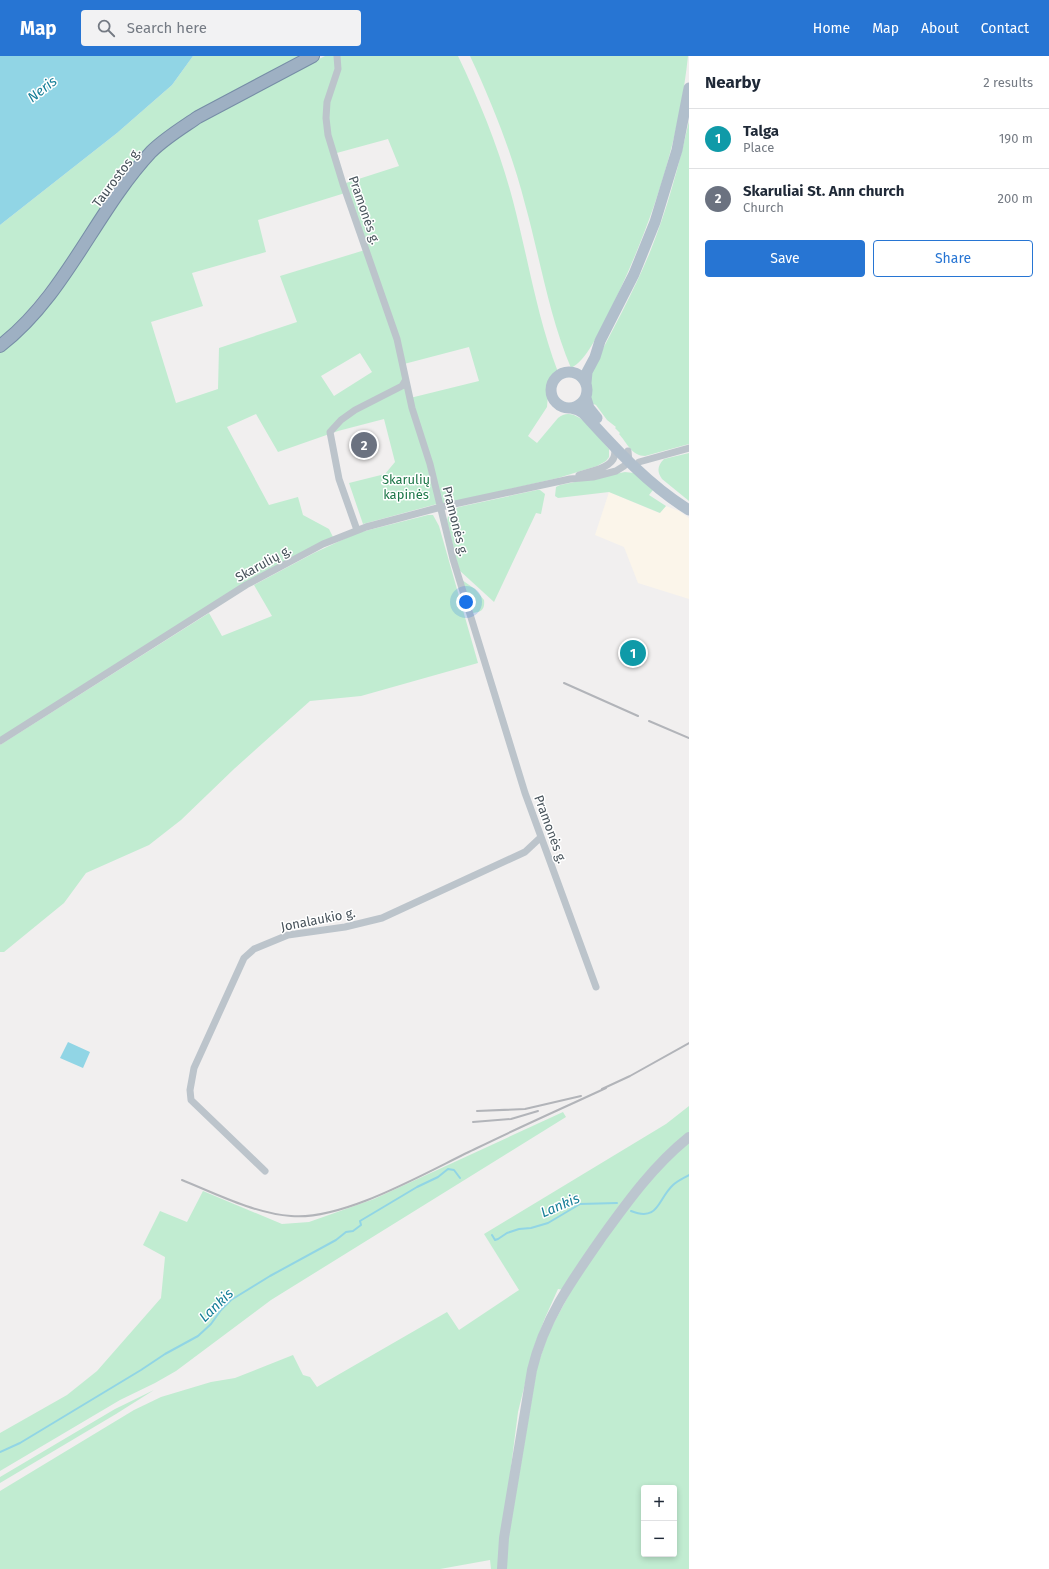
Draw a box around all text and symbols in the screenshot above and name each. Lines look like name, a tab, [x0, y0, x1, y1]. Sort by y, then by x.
search box	[81, 10, 361, 46]
text: Map	[20, 17, 57, 40]
icon: search	[95, 17, 117, 39]
text: Search here	[127, 19, 207, 37]
text: Home	[813, 20, 850, 37]
text: Map	[872, 20, 899, 37]
text: About	[921, 20, 959, 37]
text: Contact	[981, 20, 1029, 37]
water label: Neris	[24, 72, 61, 106]
text: Nearby	[705, 72, 760, 93]
text: 2 results	[983, 75, 1033, 90]
text: Talga	[743, 122, 779, 140]
text: 1	[715, 131, 721, 146]
text: 190 m	[999, 131, 1033, 146]
text: Place	[743, 140, 774, 155]
street label: Taurostos g.	[89, 145, 144, 210]
street label: Pramonės g.	[346, 174, 383, 247]
text: Skaruliai St. Ann church	[743, 182, 904, 200]
text: 2	[715, 191, 721, 206]
text: 200 m	[997, 191, 1033, 206]
text: Church	[743, 200, 784, 215]
button: Save	[705, 240, 865, 277]
button: Share	[873, 240, 1033, 277]
pin: 2	[351, 430, 377, 460]
park label: Skarulių kapinės	[382, 472, 430, 502]
street label: Pramonės g.	[440, 484, 471, 558]
street label: Skarulių g.	[233, 542, 294, 585]
your location	[456, 592, 476, 612]
pin: 1	[620, 638, 646, 668]
street label: Pramonės g.	[531, 793, 570, 865]
street label: Jonalaukio g.	[279, 905, 357, 934]
water label: Lankis	[538, 1189, 583, 1221]
water label: Lankis	[196, 1285, 237, 1326]
map controls	[641, 1485, 677, 1557]
button: +	[641, 1485, 677, 1521]
button: −	[641, 1521, 677, 1557]

